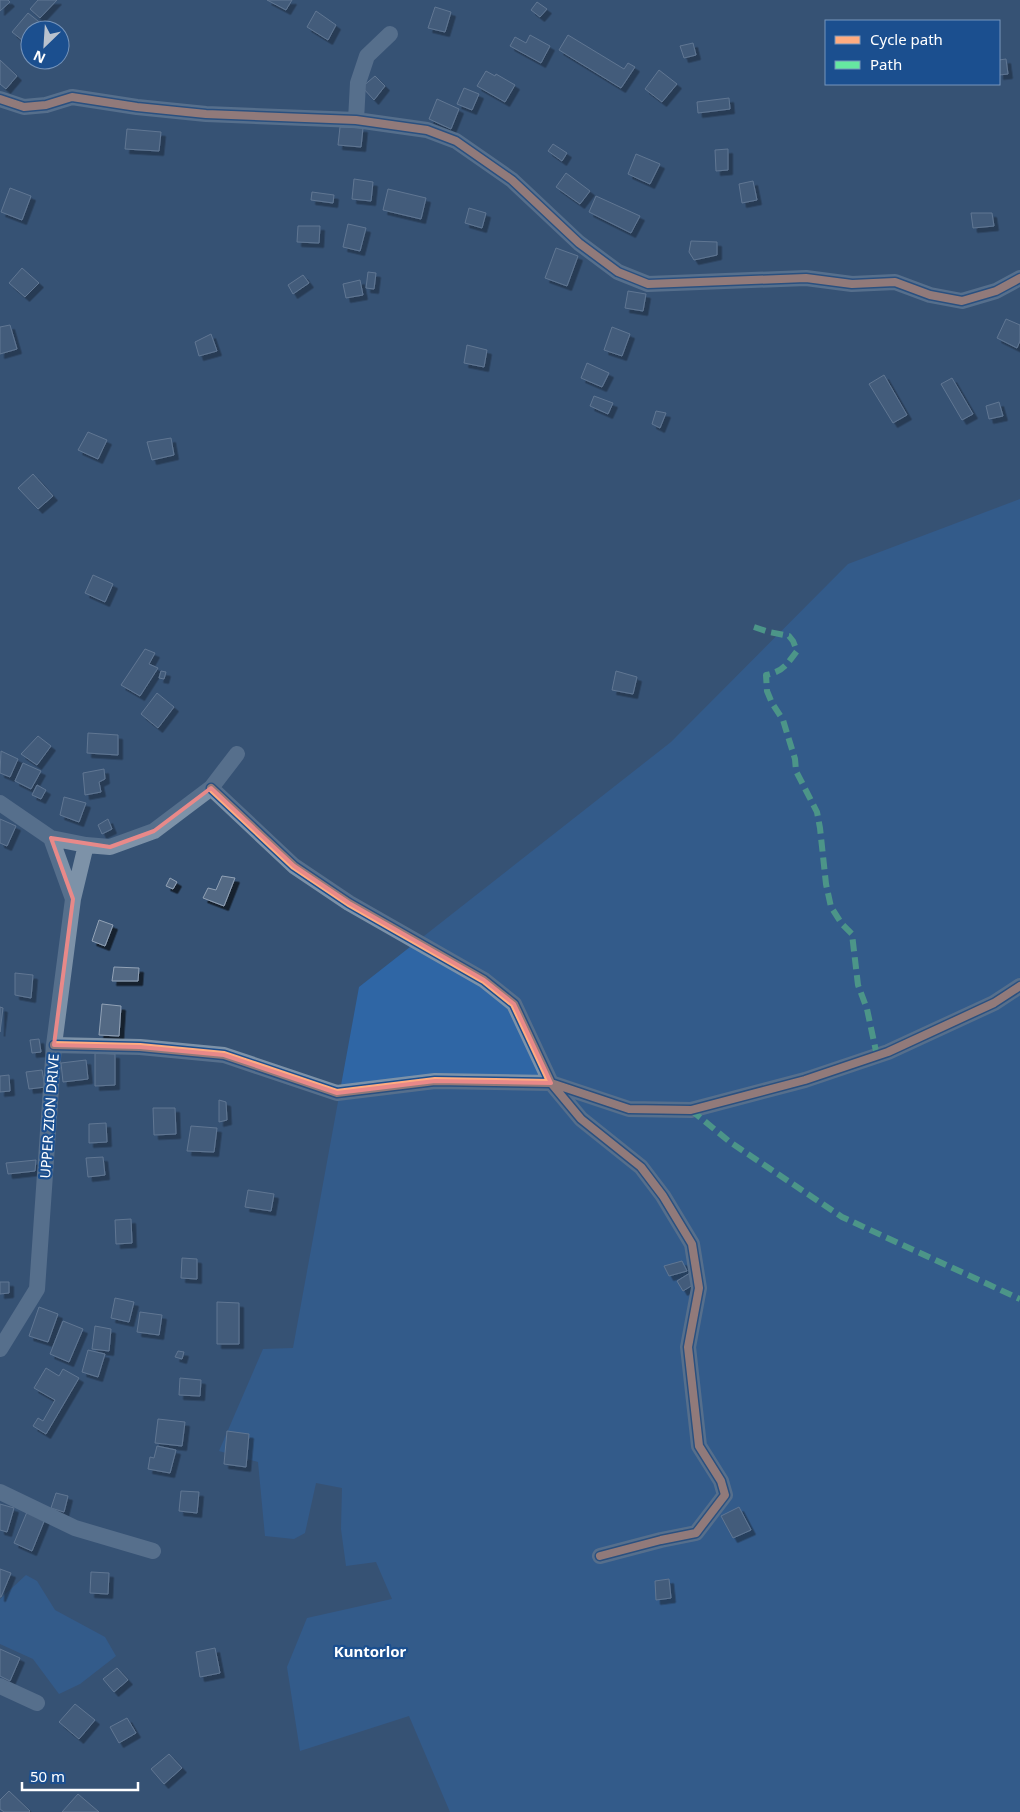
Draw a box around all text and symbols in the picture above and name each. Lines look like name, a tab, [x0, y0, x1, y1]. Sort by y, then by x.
north arrow	[20, 20, 70, 70]
legend	[825, 20, 1000, 85]
text: Cycle path	[870, 29, 943, 49]
text: N	[30, 46, 48, 68]
text: Path	[870, 54, 902, 74]
street label: UPPER ZION DRIVE	[35, 1053, 63, 1179]
district label: Kuntorlor	[334, 1641, 407, 1661]
scale bar	[22, 1760, 139, 1792]
text: 50 m	[30, 1766, 65, 1786]

